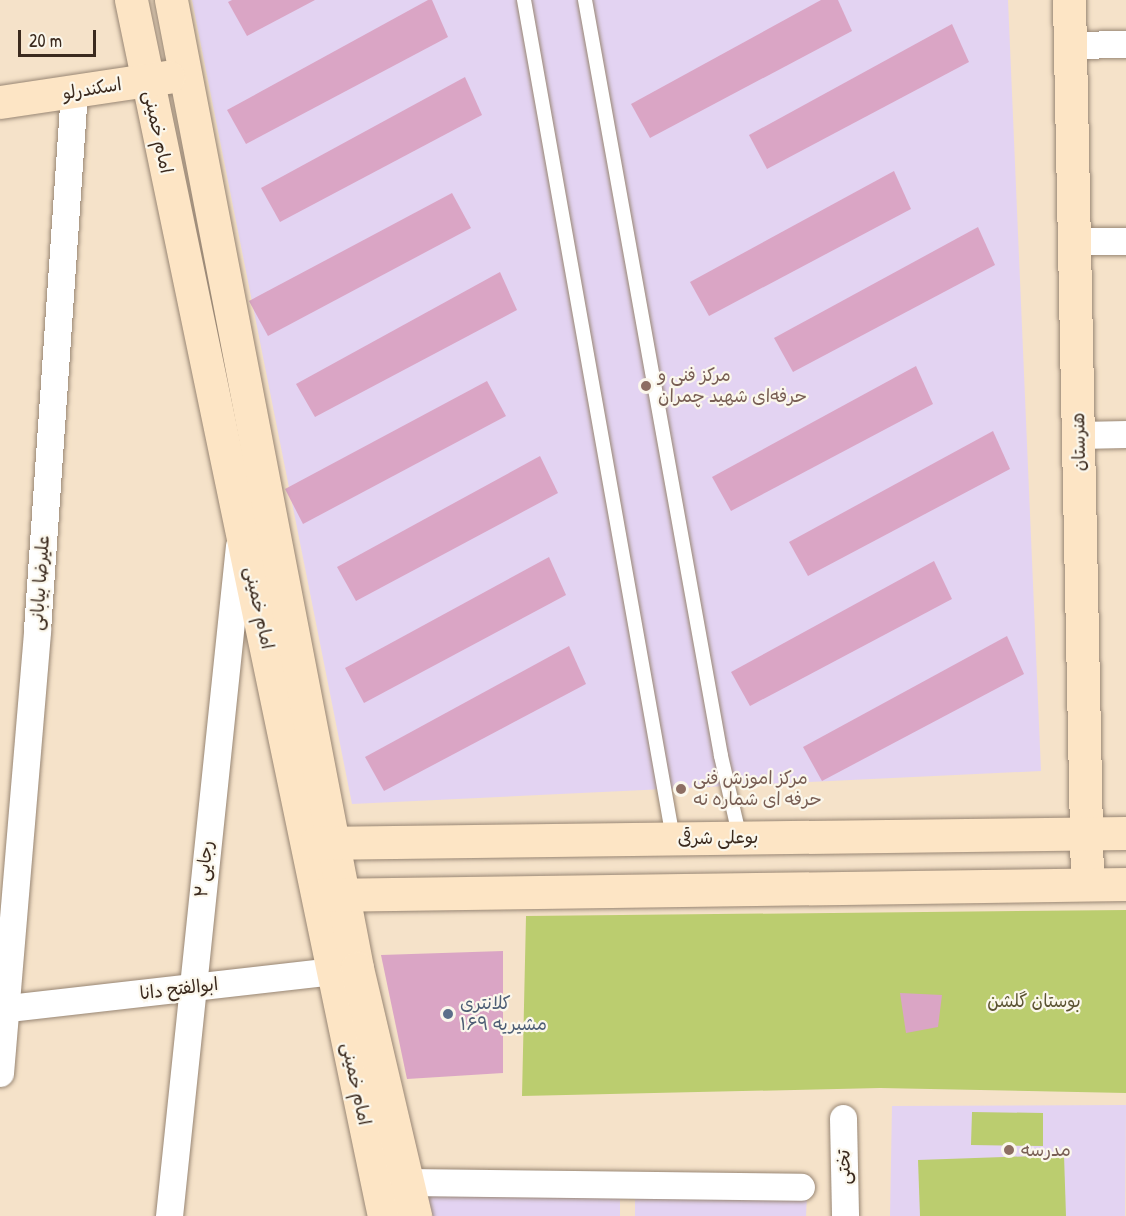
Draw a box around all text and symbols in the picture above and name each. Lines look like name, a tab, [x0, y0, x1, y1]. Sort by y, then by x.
scale bar	[21, 18, 99, 56]
text: 20 m	[29, 28, 62, 53]
street label: اسکندرلو	[61, 74, 123, 104]
street label: امام خمینی	[139, 89, 177, 175]
place label: مرکز فنی و حرفه‌ای شهید چمران	[658, 365, 807, 407]
marker: مرکز فنی و حرفه‌ای شهید چمران	[639, 379, 653, 393]
street label: هنرستان	[1068, 412, 1090, 472]
street label: علیرضا بیابانی	[26, 535, 54, 631]
street label: امام خمینی	[240, 565, 278, 651]
place label: مرکز اموزش فنی حرفه ای شماره نه	[693, 768, 822, 810]
marker: مرکز اموزش فنی حرفه ای شماره نه	[674, 782, 688, 796]
street label: بوعلی شرقی	[677, 826, 759, 850]
street label: رجایی ۲	[190, 840, 218, 898]
street label: ابوالفتح دانا	[138, 973, 220, 1005]
park label: بوستان گلشن	[987, 990, 1081, 1012]
place label: کلانتری ۱۶۹ مشیریه	[460, 993, 547, 1036]
marker: کلانتری ۱۶۹ مشیریه	[441, 1007, 455, 1021]
street label: امام خمینی	[337, 1041, 375, 1127]
place label: مدرسه	[1021, 1139, 1071, 1161]
marker: مدرسه	[1002, 1143, 1016, 1157]
street label: تختی	[833, 1149, 855, 1185]

